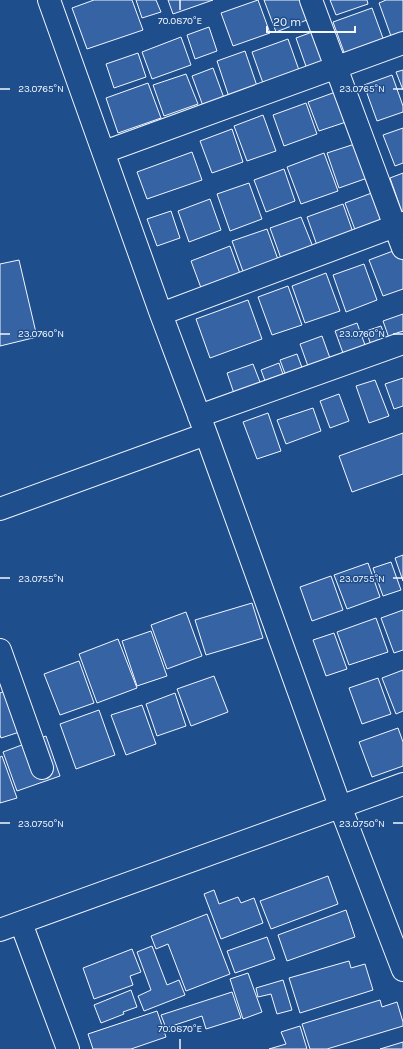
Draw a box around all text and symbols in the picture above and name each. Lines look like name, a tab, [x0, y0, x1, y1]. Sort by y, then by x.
scale bar	[267, 8, 355, 34]
text: 70.0870°E	[158, 15, 202, 27]
text: 20 m	[273, 15, 301, 29]
text: 23.0765°N	[18, 83, 64, 95]
text: 23.0765°N	[339, 83, 385, 95]
text: 23.0760°N	[18, 328, 64, 340]
text: 23.0760°N	[339, 328, 385, 340]
text: 23.0755°N	[18, 573, 64, 585]
text: 23.0755°N	[339, 573, 385, 585]
text: 23.0750°N	[18, 818, 64, 830]
text: 23.0750°N	[339, 818, 385, 830]
text: 70.0870°E	[158, 1023, 202, 1035]

